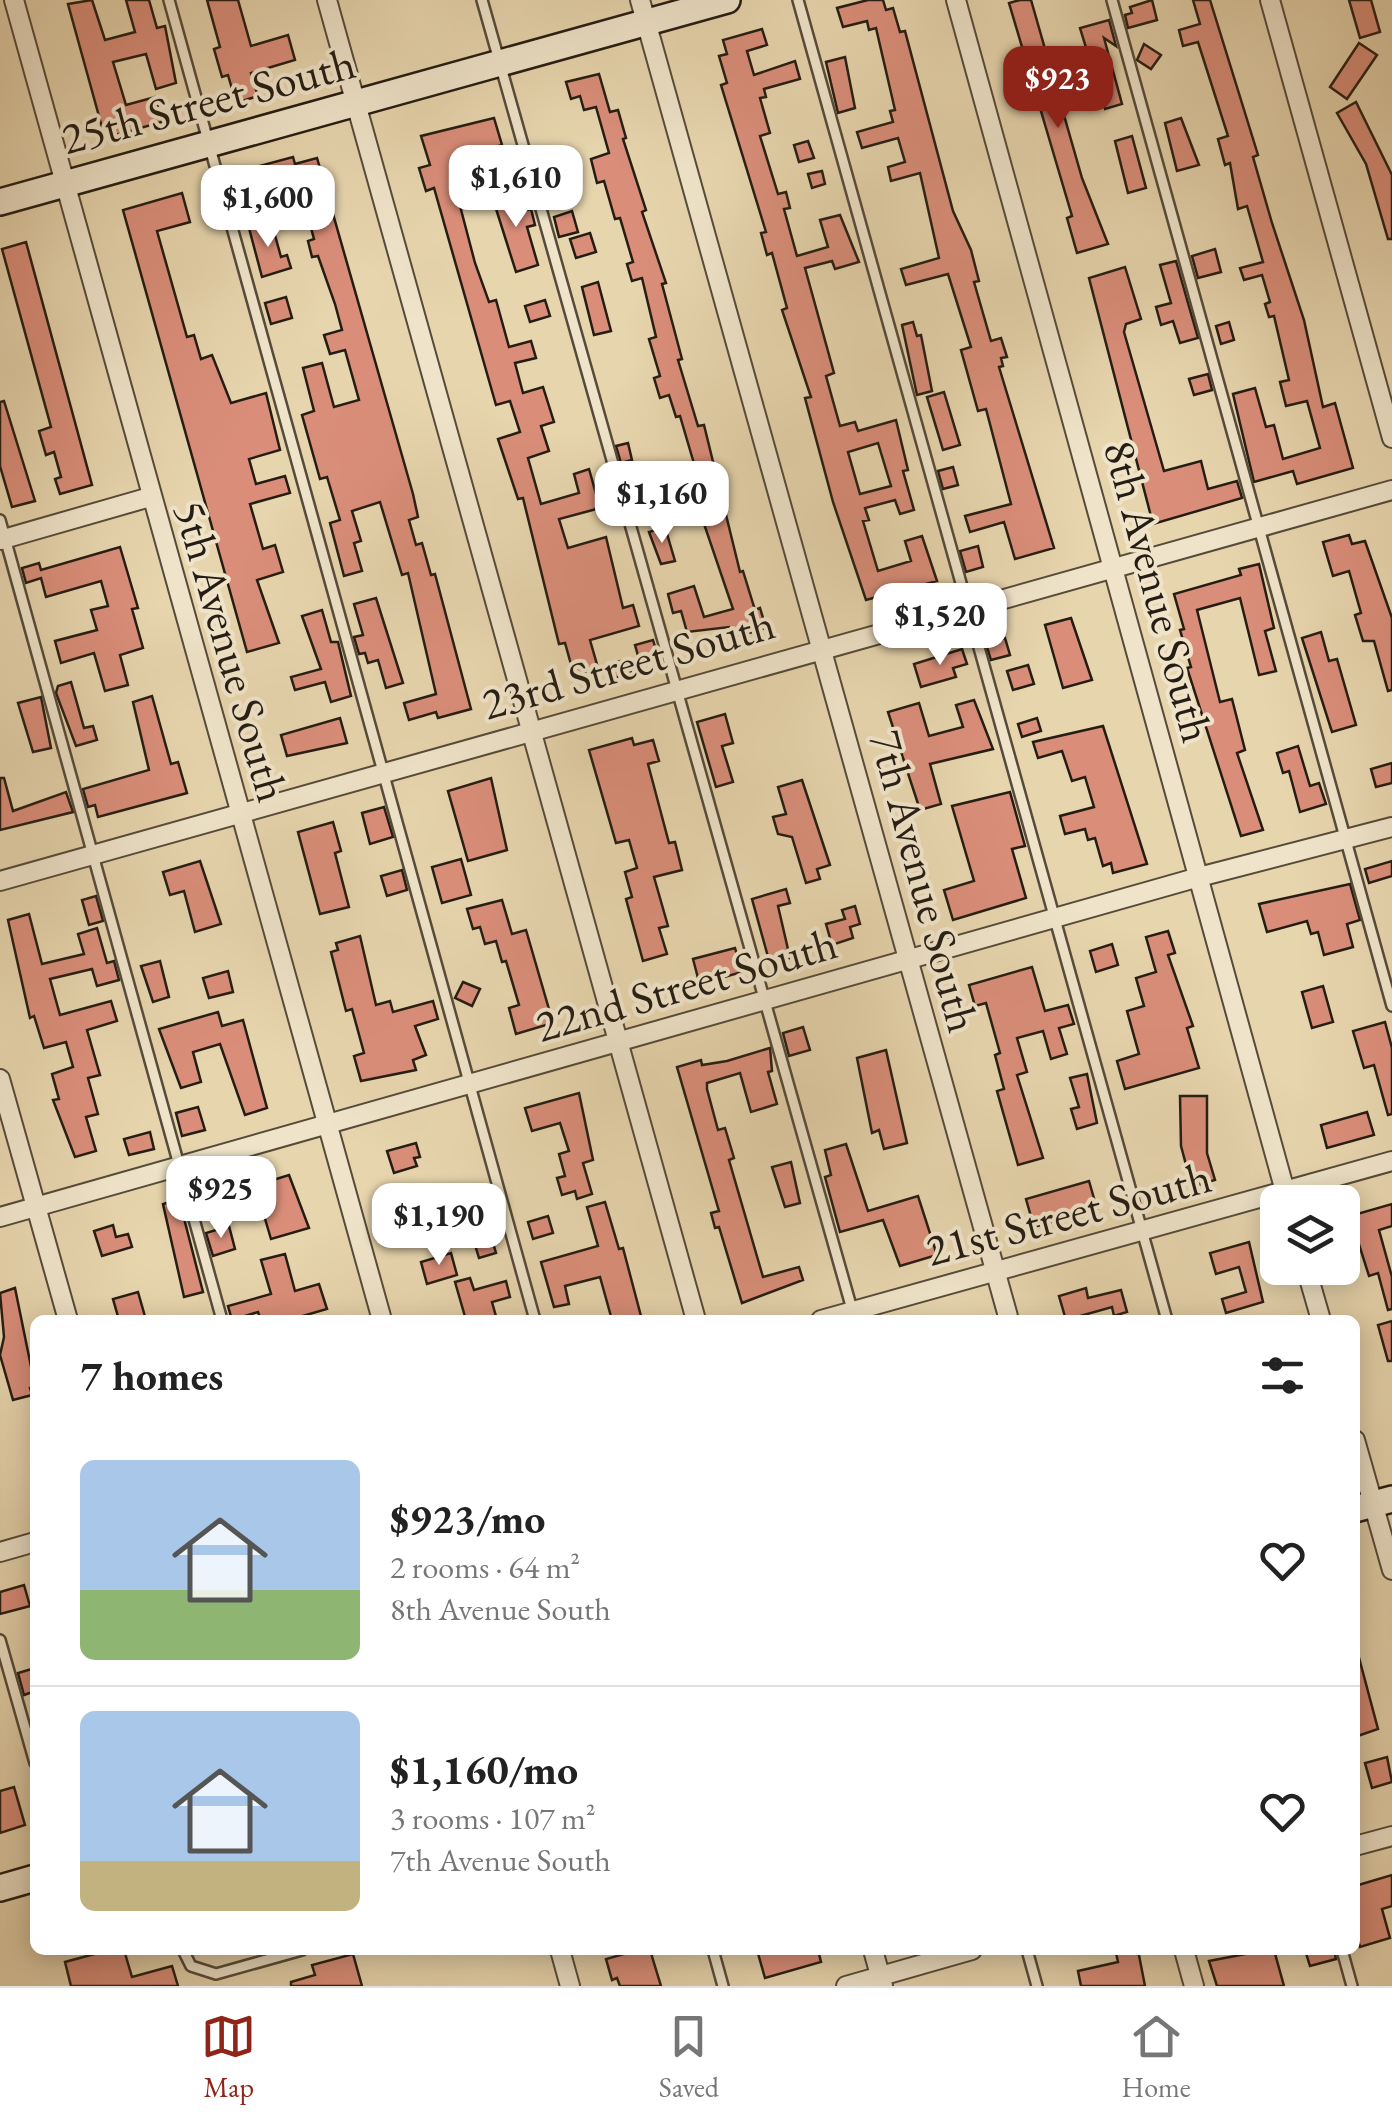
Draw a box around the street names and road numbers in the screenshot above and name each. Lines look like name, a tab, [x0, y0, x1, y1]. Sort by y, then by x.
street label: 25th Street South	[55, 33, 361, 167]
street label: 8th Avenue South	[1091, 434, 1227, 748]
street label: 5th Avenue South	[161, 494, 303, 808]
street label: 23rd Street South	[475, 593, 781, 733]
street label: 7th Avenue South	[857, 724, 993, 1038]
street label: 22nd Street South	[529, 913, 843, 1055]
street label: 21st Street South	[919, 1147, 1217, 1279]

